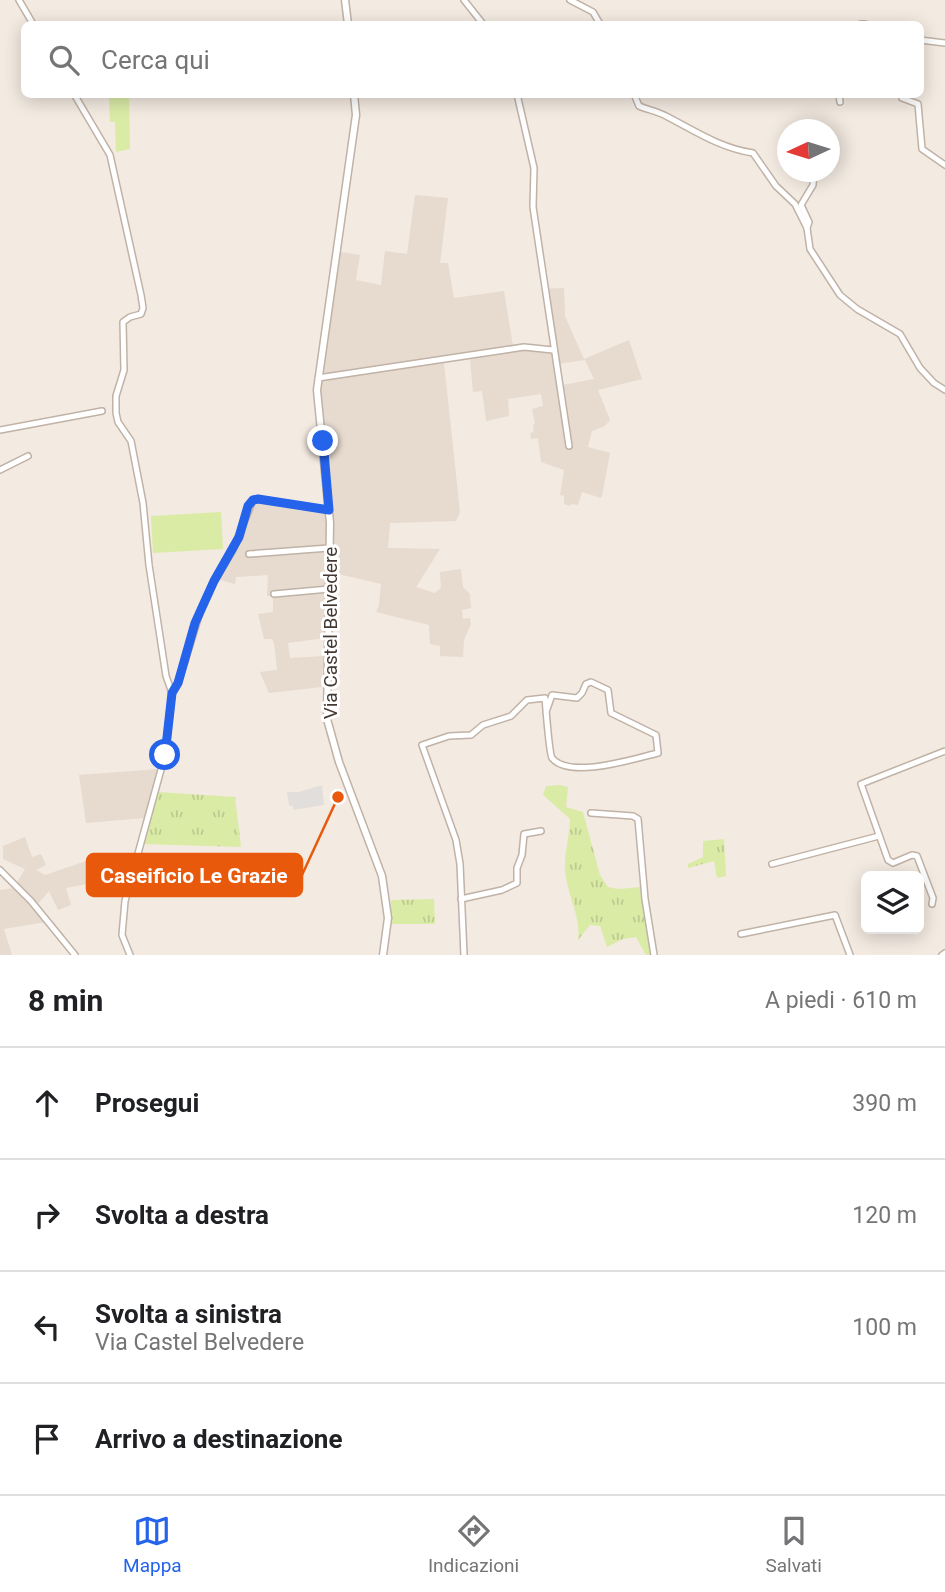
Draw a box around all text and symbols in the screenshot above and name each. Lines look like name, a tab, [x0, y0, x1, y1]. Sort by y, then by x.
search box	[21, 21, 924, 98]
icon: search	[45, 41, 83, 79]
text: Cerca qui	[101, 45, 210, 75]
north arrow	[777, 119, 840, 182]
route end	[307, 425, 338, 456]
street label: Via Castel Belvedere	[319, 547, 342, 719]
route start	[149, 739, 180, 770]
callout: Caseificio Le Grazie	[87, 854, 302, 896]
text: Caseificio Le Grazie	[100, 864, 288, 888]
map controls	[861, 871, 924, 934]
button: layers	[861, 871, 924, 934]
text: 8 min	[28, 983, 103, 1018]
text: A piedi · 610 m	[765, 987, 917, 1014]
icon: ahead	[28, 1084, 66, 1122]
text: Prosegui	[95, 1088, 199, 1118]
text: 390 m	[852, 1090, 917, 1117]
icon: right	[28, 1196, 66, 1234]
text: Svolta a destra	[95, 1200, 269, 1230]
text: 120 m	[852, 1202, 917, 1229]
text: Svolta a sinistra	[95, 1299, 282, 1329]
icon: left	[28, 1308, 66, 1346]
text: 100 m	[852, 1314, 917, 1341]
text: Via Castel Belvedere	[95, 1329, 304, 1356]
icon: arrive	[28, 1420, 66, 1458]
text: Arrivo a destinazione	[95, 1424, 342, 1454]
tab: Mappa	[123, 1512, 182, 1577]
tab: Indicazioni	[428, 1512, 519, 1577]
tab: Salvati	[765, 1512, 822, 1577]

